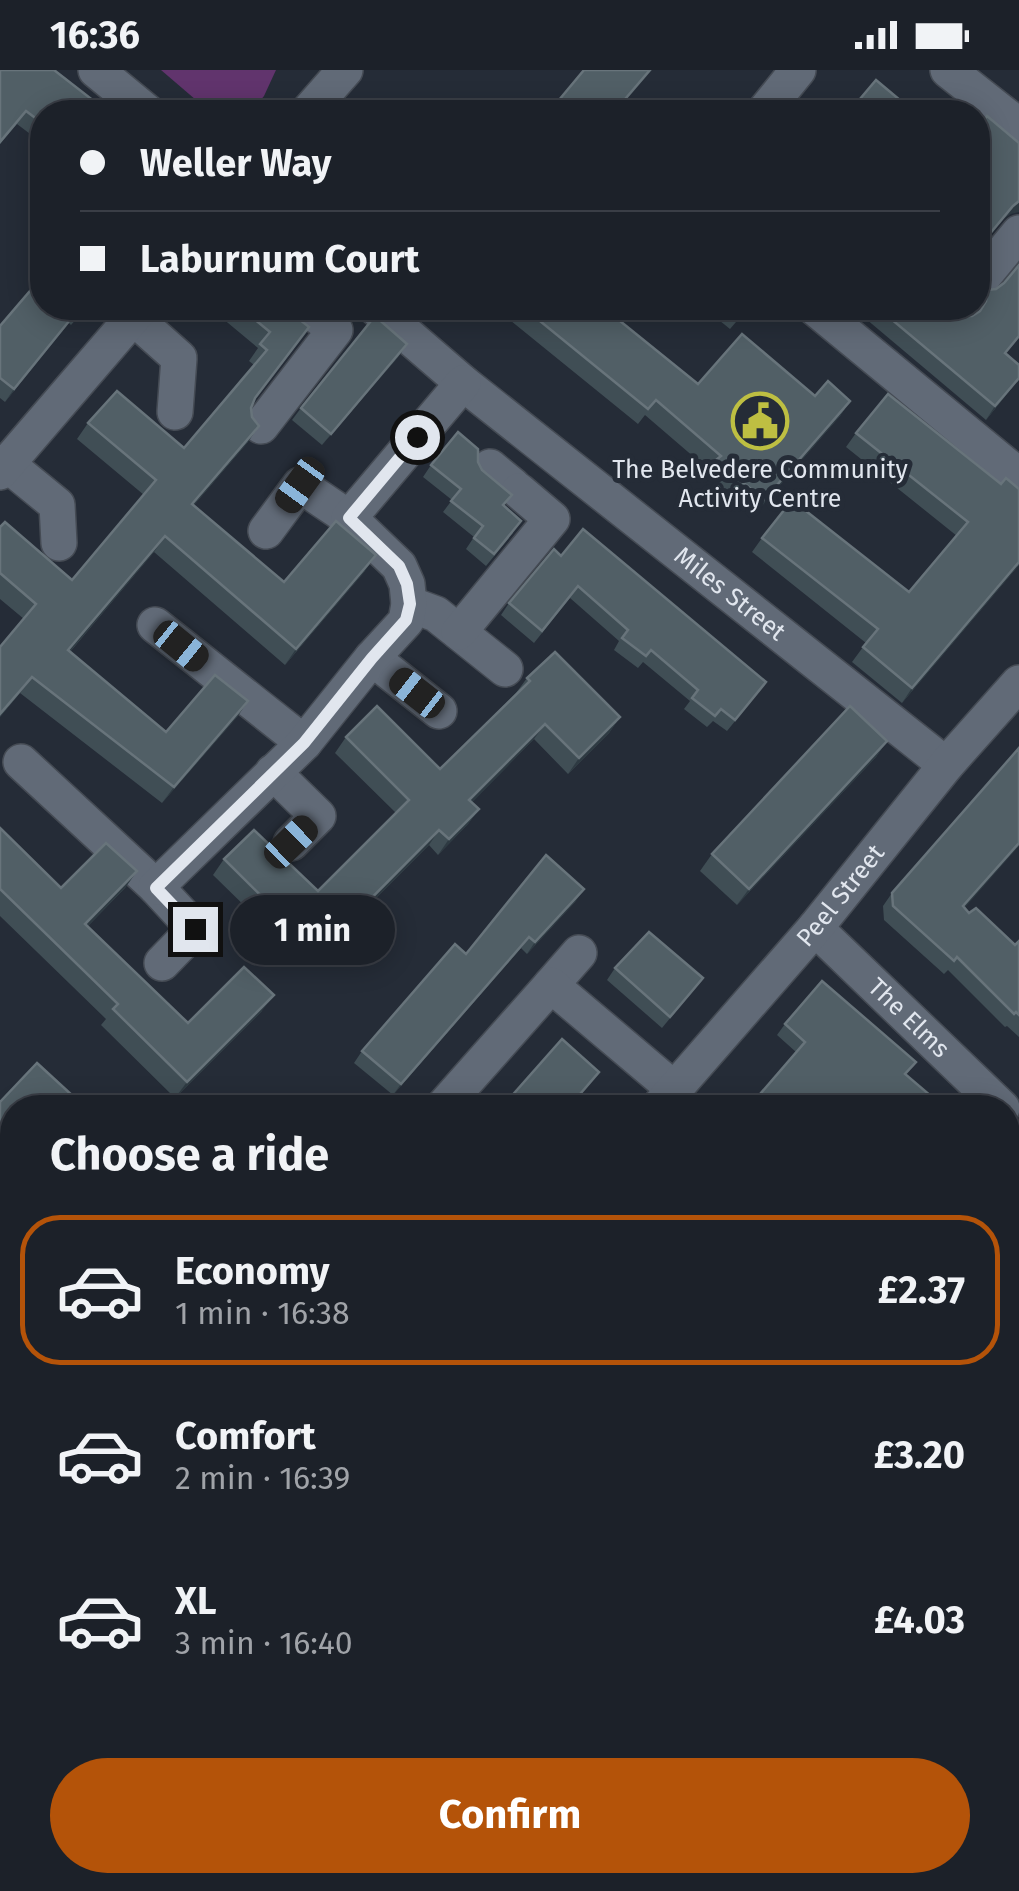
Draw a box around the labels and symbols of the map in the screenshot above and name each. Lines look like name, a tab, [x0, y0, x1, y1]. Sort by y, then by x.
public building icon: The Belvedere Community Activity Centre	[730, 391, 790, 451]
route start	[395, 415, 440, 460]
car	[270, 452, 330, 518]
place label: The Belvedere Community Activity Centre	[612, 455, 909, 514]
street label: Miles Street	[668, 541, 792, 648]
car	[148, 615, 214, 677]
car	[384, 663, 450, 723]
car	[259, 810, 323, 874]
street label: Peel Street	[790, 838, 892, 953]
callout: 1 min	[230, 894, 395, 964]
route end	[173, 907, 218, 952]
street label: The Elms	[862, 972, 956, 1064]

